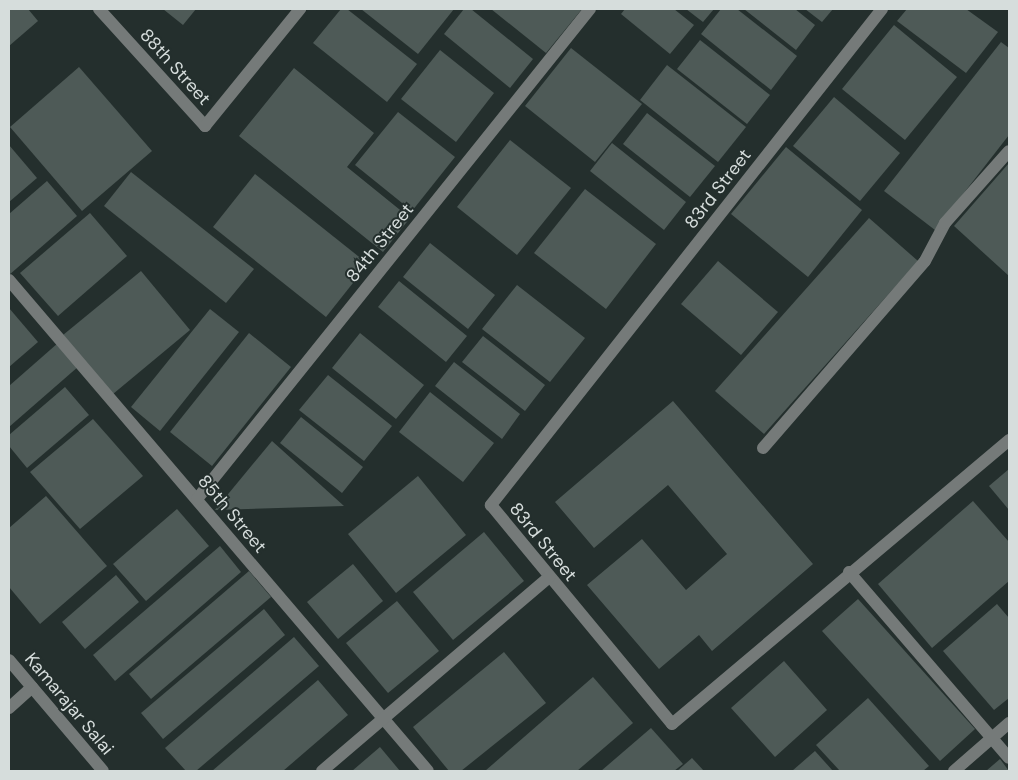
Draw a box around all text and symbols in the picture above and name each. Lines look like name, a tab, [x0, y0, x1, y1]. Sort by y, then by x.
street label: 88th Street	[135, 24, 215, 110]
street label: 83rd Street	[680, 145, 756, 233]
street label: 84th Street	[342, 199, 418, 287]
street label: 85th Street	[193, 471, 271, 557]
street label: 83rd Street	[505, 498, 581, 586]
street label: Kamarajar Salai	[20, 649, 118, 759]

